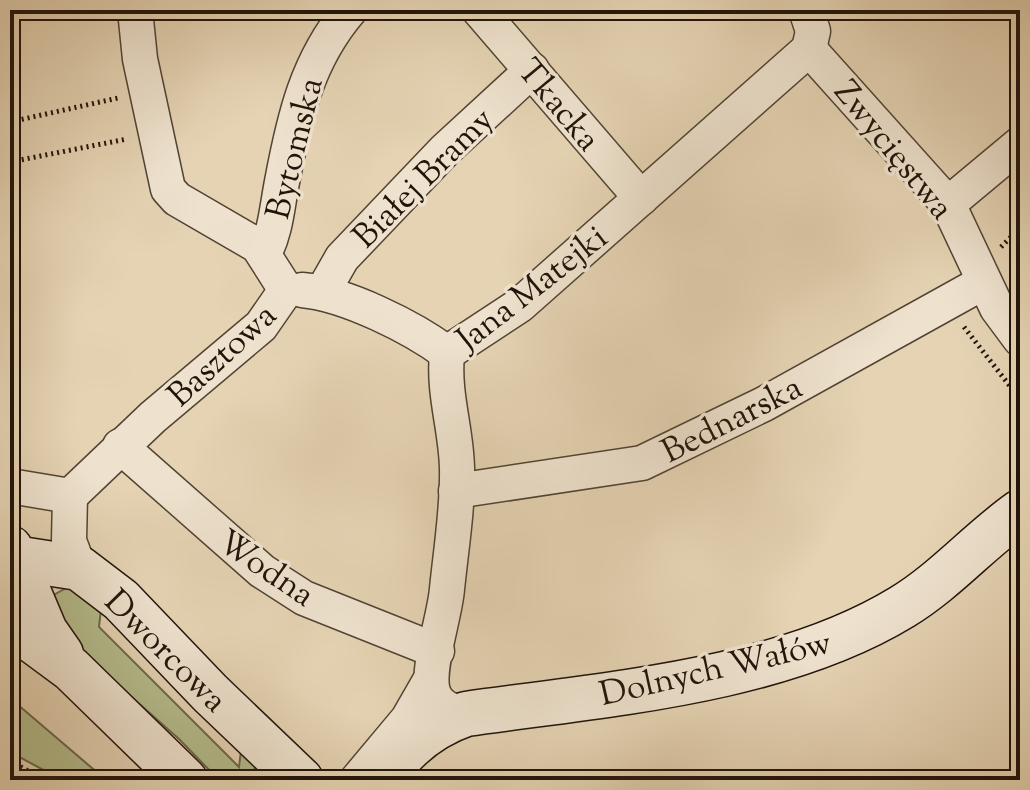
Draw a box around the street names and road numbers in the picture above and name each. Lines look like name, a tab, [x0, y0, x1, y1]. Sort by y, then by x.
street label: Tkacka	[504, 49, 611, 163]
street label: Zwycięstwa	[821, 71, 964, 232]
street label: Bytomska	[255, 73, 338, 225]
street label: Białej Bramy	[343, 98, 506, 261]
street label: Jana Matejki	[446, 215, 619, 366]
street label: Basztowa	[158, 293, 289, 420]
street label: Bednarska	[654, 365, 811, 477]
street label: Wodna	[207, 519, 324, 620]
street label: Dworcowa	[92, 580, 237, 725]
street label: Dolnych Wałów	[595, 620, 836, 721]

